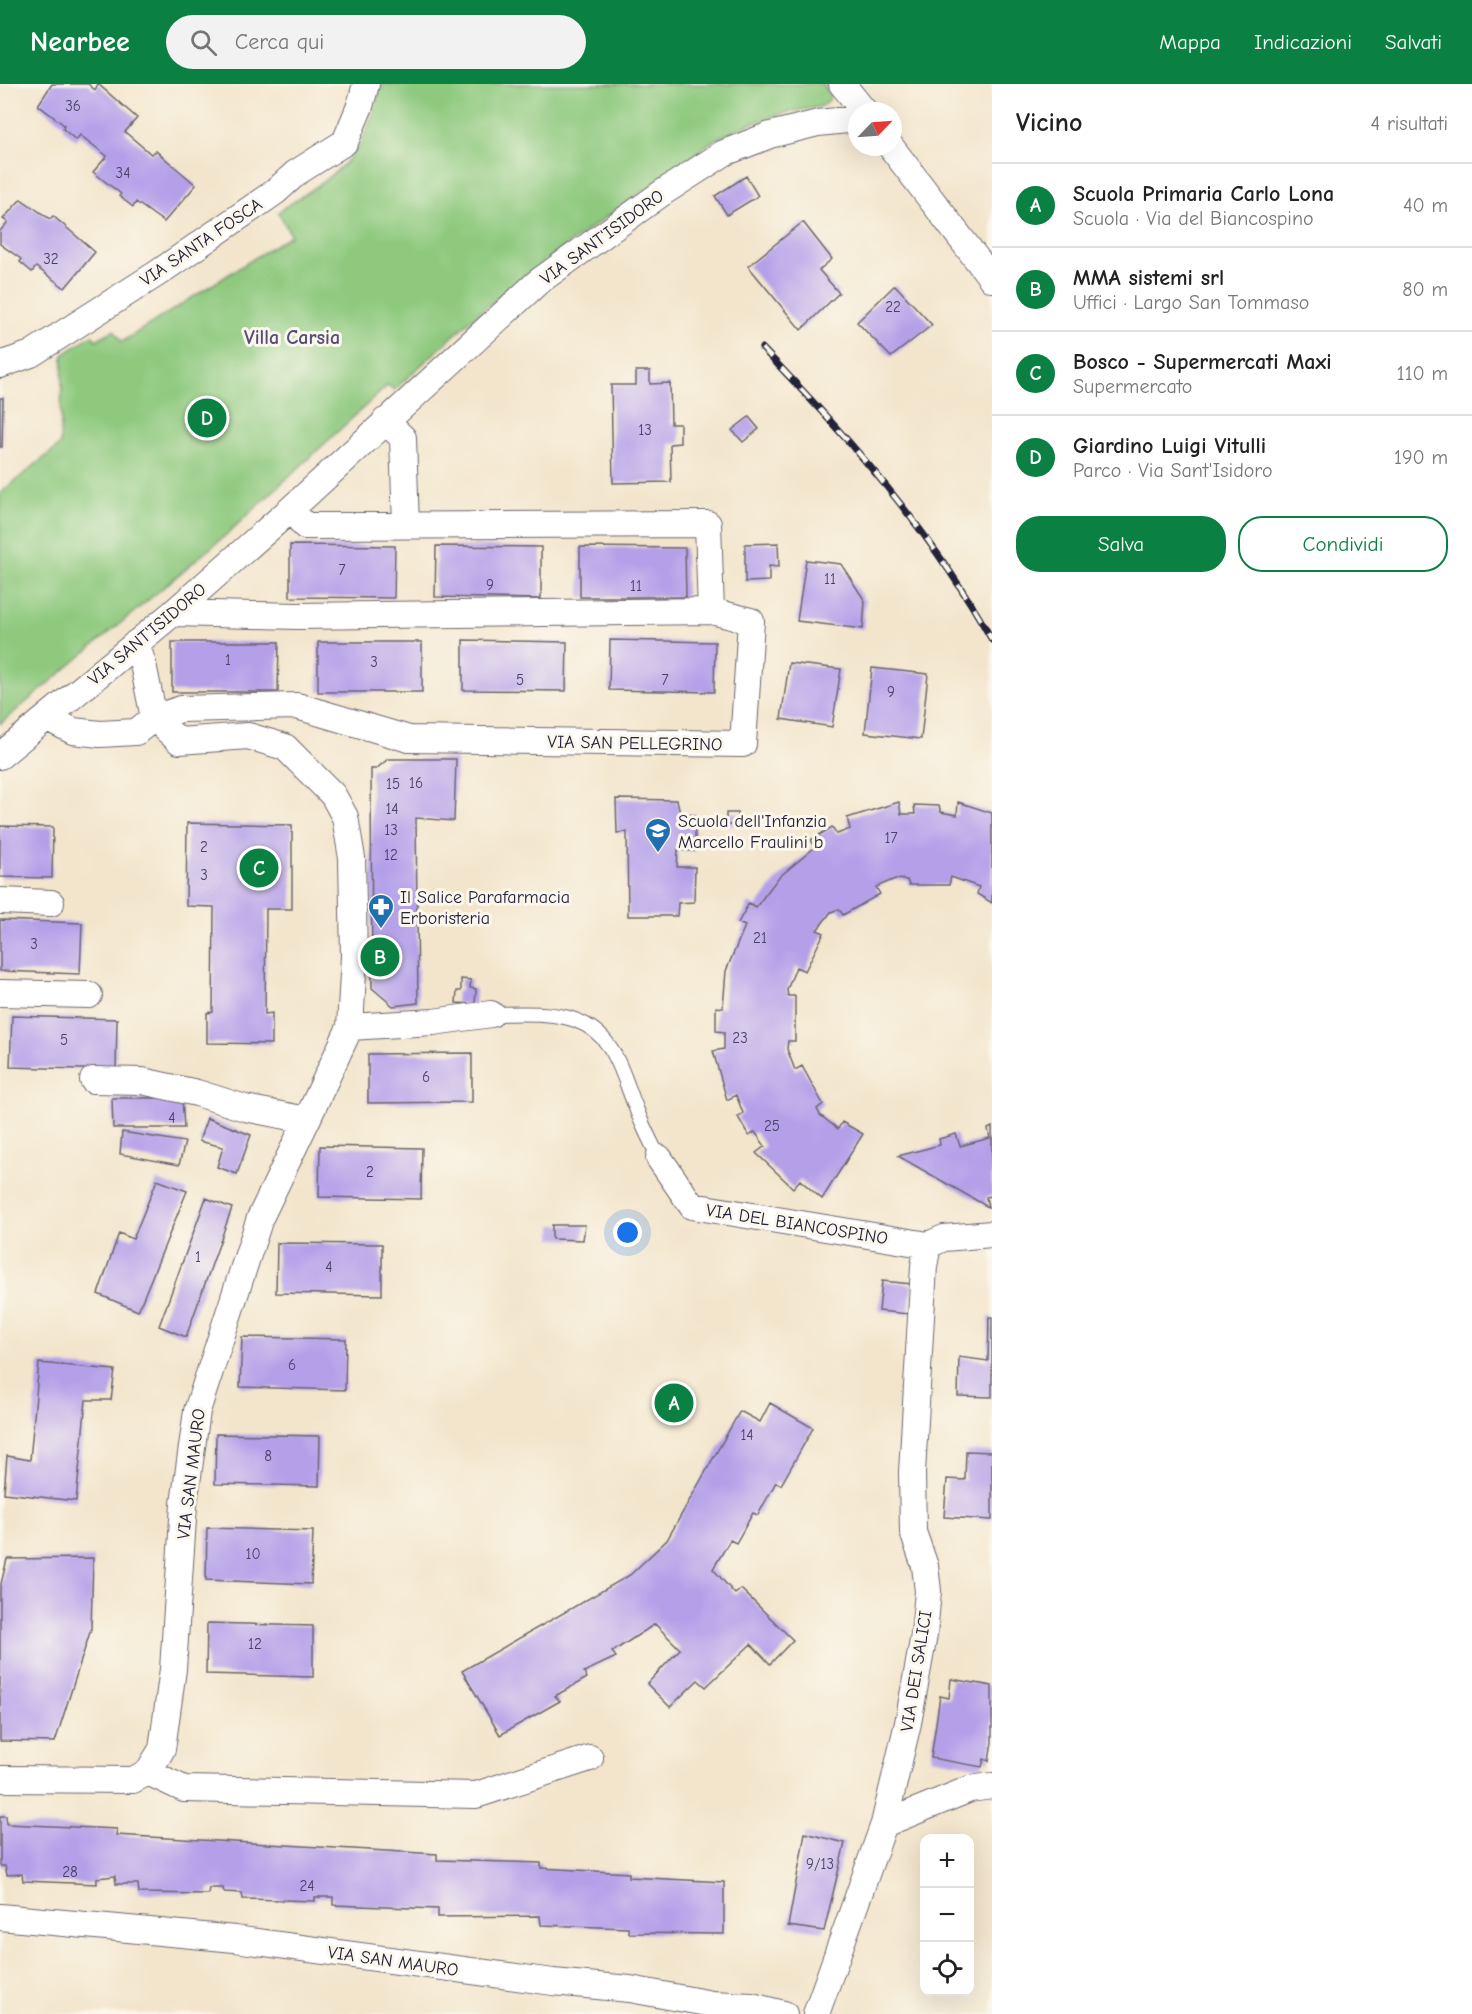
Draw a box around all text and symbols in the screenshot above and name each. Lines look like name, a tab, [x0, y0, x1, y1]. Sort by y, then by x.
search box	[166, 15, 586, 69]
text: Nearbee	[30, 26, 130, 58]
icon: search	[187, 26, 220, 59]
text: Cerca qui	[235, 29, 324, 55]
text: Mappa	[1159, 30, 1221, 54]
text: Indicazioni	[1254, 30, 1352, 54]
text: Salvati	[1385, 30, 1442, 54]
house number: 36	[65, 97, 81, 115]
north arrow	[848, 102, 902, 156]
text: Vicino	[1016, 108, 1082, 138]
text: 4 risultati	[1371, 112, 1448, 135]
house number: 34	[116, 164, 130, 182]
text: Scuola Primaria Carlo Lona	[1073, 181, 1334, 207]
street label: VIA SANT'ISIDORO	[536, 186, 668, 289]
street label: VIA SANTA FOSCA	[136, 194, 266, 291]
text: A	[1030, 194, 1041, 217]
text: 40 m	[1403, 194, 1448, 217]
text: Scuola · Via del Biancospino	[1073, 207, 1314, 230]
house number: 32	[43, 250, 59, 268]
text: MMA sistemi srl	[1073, 265, 1224, 291]
text: B	[1029, 278, 1042, 301]
text: 80 m	[1402, 278, 1448, 301]
text: Uffici · Largo San Tommaso	[1073, 291, 1309, 314]
house number: 22	[885, 298, 901, 316]
district label: Villa Carsia	[244, 326, 340, 349]
text: Bosco - Supermercati Maxi	[1073, 349, 1332, 375]
text: C	[1029, 362, 1042, 385]
text: 110 m	[1397, 362, 1448, 385]
text: Supermercato	[1073, 375, 1192, 398]
pin: D	[188, 396, 226, 440]
house number: 13	[638, 421, 652, 439]
text: Giardino Luigi Vitulli	[1073, 433, 1266, 459]
text: D	[1029, 446, 1042, 469]
text: 190 m	[1394, 446, 1448, 469]
text: Parco · Via Sant'Isidoro	[1073, 459, 1273, 482]
button: Salva	[1016, 516, 1226, 572]
button: Condividi	[1238, 516, 1448, 572]
house number: 7	[338, 561, 346, 579]
house number: 11	[824, 570, 836, 588]
house number: 9	[486, 576, 494, 594]
house number: 11	[630, 577, 642, 595]
street label: VIA SANT'ISIDORO	[84, 579, 211, 690]
house number: 1	[225, 651, 231, 669]
house number: 3	[370, 653, 378, 671]
house number: 5	[516, 671, 524, 689]
house number: 7	[661, 671, 669, 689]
house number: 9	[887, 683, 895, 701]
street label: VIA SAN PELLEGRINO	[547, 731, 723, 756]
house number: 16	[409, 774, 423, 792]
house number: 15	[386, 775, 400, 793]
house number: 14	[385, 800, 399, 818]
place label: Scuola dell'Infanzia Marcello Fraulini b	[678, 811, 827, 853]
school or university icon: Scuola dell'Infanzia Marcello Fraulini b	[643, 816, 673, 854]
house number: 13	[384, 821, 398, 839]
house number: 17	[884, 829, 898, 847]
house number: 2	[200, 838, 208, 856]
pin: C	[240, 846, 278, 890]
house number: 12	[384, 846, 398, 864]
house number: 3	[200, 866, 208, 884]
place label: Il Salice Parafarmacia Erboristeria	[400, 887, 570, 929]
pharmacy icon: Il Salice Parafarmacia Erboristeria	[366, 892, 396, 930]
house number: 21	[753, 929, 767, 947]
pin: B	[360, 934, 400, 980]
house number: 3	[30, 935, 38, 953]
house number: 23	[732, 1029, 748, 1047]
house number: 5	[60, 1031, 68, 1049]
house number: 6	[422, 1068, 430, 1086]
house number: 4	[168, 1109, 176, 1127]
house number: 25	[764, 1117, 780, 1135]
house number: 2	[366, 1163, 374, 1181]
street label: VIA DEL BIANCOSPINO	[704, 1200, 889, 1249]
your location	[613, 1218, 642, 1247]
house number: 1	[195, 1248, 201, 1266]
house number: 4	[325, 1258, 333, 1276]
house number: 6	[288, 1356, 296, 1374]
pin: A	[654, 1380, 694, 1426]
street label: VIA SAN MAURO	[173, 1407, 210, 1541]
house number: 14	[740, 1426, 754, 1444]
house number: 8	[264, 1447, 272, 1465]
house number: 10	[245, 1545, 261, 1563]
street label: VIA DEI SALICI	[897, 1609, 936, 1733]
house number: 12	[248, 1635, 262, 1653]
map controls	[920, 1834, 974, 1996]
button: +	[920, 1834, 974, 1888]
house number: 9/13	[806, 1855, 834, 1873]
house number: 28	[62, 1863, 78, 1881]
house number: 24	[299, 1877, 315, 1895]
button: −	[920, 1888, 974, 1942]
street label: VIA SAN MAURO	[326, 1942, 460, 1981]
button: locate	[920, 1942, 974, 1996]

